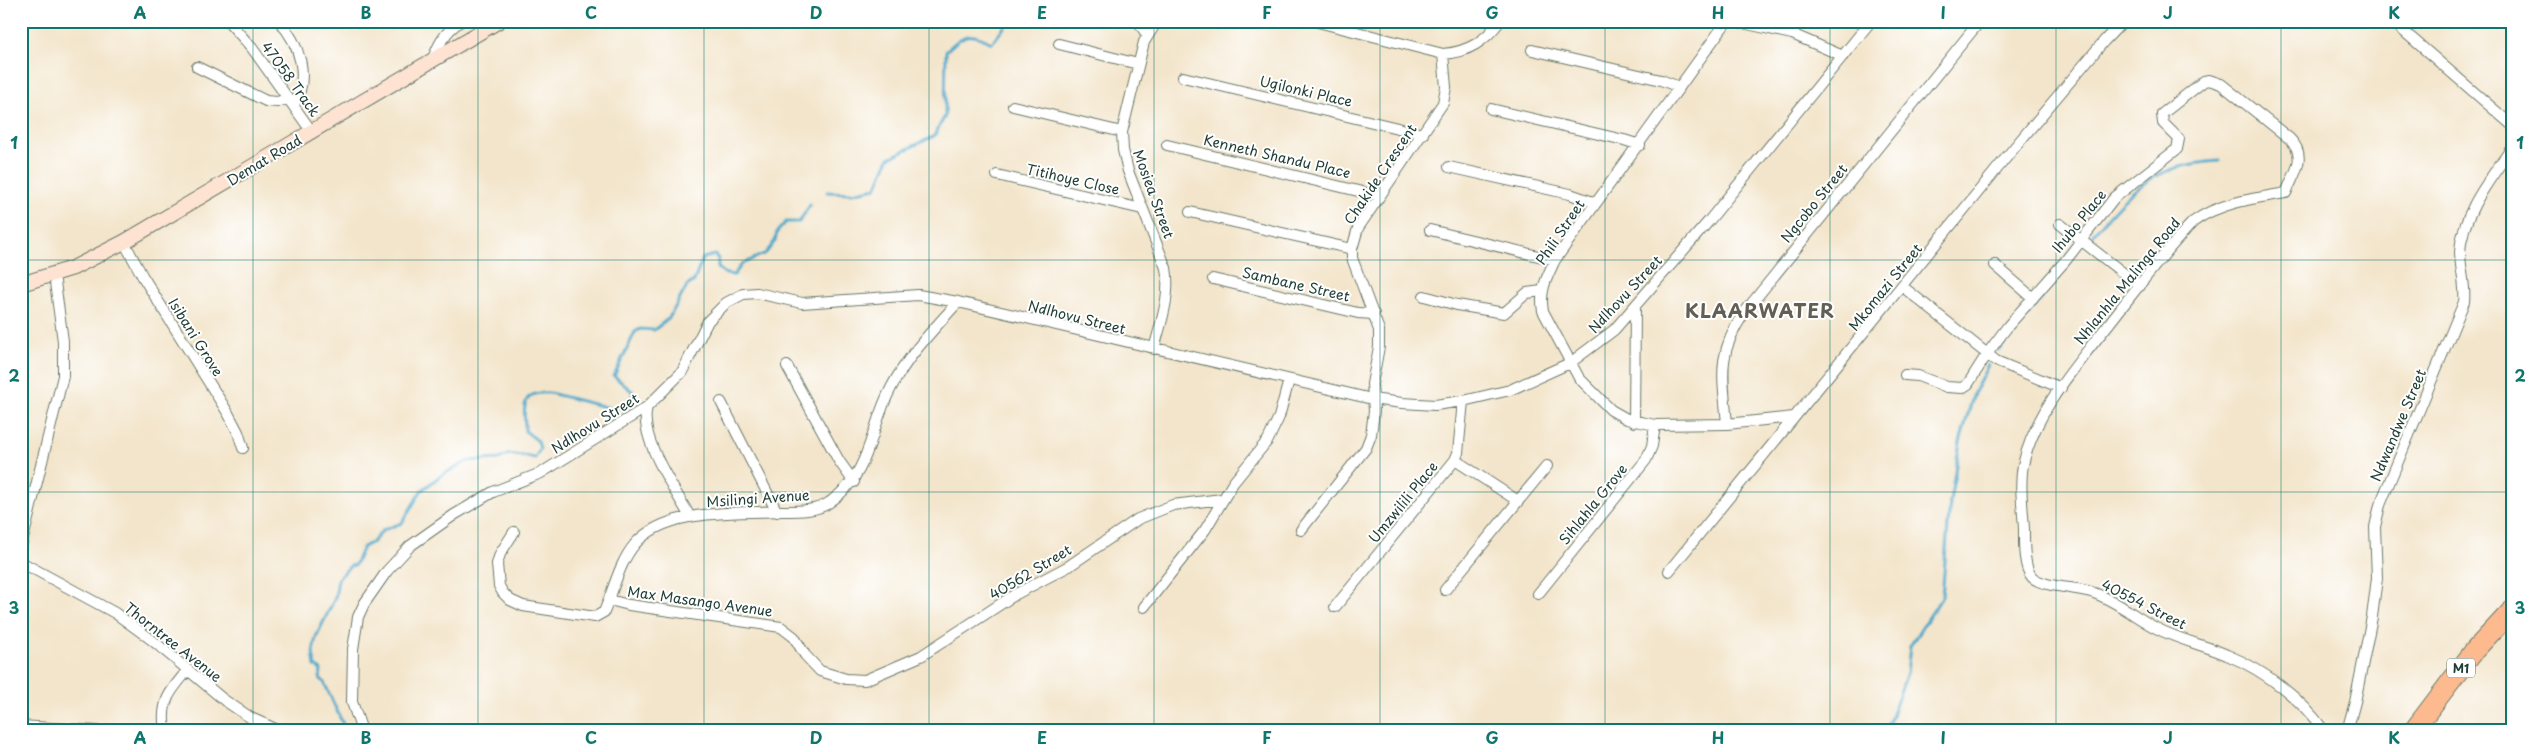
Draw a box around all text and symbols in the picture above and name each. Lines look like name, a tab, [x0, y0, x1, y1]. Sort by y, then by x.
text: A	[134, 0, 147, 24]
text: B	[361, 0, 372, 24]
text: C	[585, 0, 597, 24]
text: D	[810, 0, 822, 24]
text: E	[1037, 0, 1047, 24]
text: F	[1262, 0, 1272, 24]
text: G	[1485, 0, 1499, 24]
text: H	[1712, 0, 1724, 24]
text: I	[1940, 0, 1946, 24]
text: J	[2163, 0, 2173, 24]
text: K	[2388, 0, 2400, 24]
street label: 47058 Track	[257, 37, 326, 121]
street label: Ugilonki Place	[1258, 70, 1354, 112]
street label: Chakide Crescent	[1339, 119, 1422, 228]
street label: Demat Road	[222, 129, 306, 191]
street label: Kenneth Shandu Place	[1202, 129, 1352, 183]
text: 1	[10, 130, 18, 154]
text: 1	[2516, 130, 2524, 154]
street label: Mosiea Street	[1128, 147, 1180, 242]
street label: Titihoye Close	[1024, 158, 1122, 200]
street label: Ngcobo Street	[1776, 159, 1853, 247]
street label: Ihubo Place	[2047, 185, 2111, 257]
street label: Phili Street	[1530, 195, 1590, 269]
street label: Nhlanhla Malinga Road	[2069, 213, 2185, 349]
street label: Mkomazi Street	[1843, 238, 1927, 335]
street label: Ndlhovu Street	[1583, 250, 1667, 338]
street label: Sambane Street	[1240, 261, 1352, 307]
street label: Isibani Grove	[164, 294, 228, 380]
street label: Ndlhovu Street	[1026, 295, 1128, 339]
district label: KLAARWATER	[1685, 296, 1835, 324]
text: 2	[8, 363, 20, 387]
text: 2	[2514, 363, 2526, 387]
street label: Ndwandwe Street	[2365, 365, 2431, 484]
street label: Ndlhovu Street	[547, 387, 643, 458]
street label: Umzwilili Place	[1363, 457, 1443, 547]
street label: Sihlahla Grove	[1554, 459, 1632, 549]
street label: Msilingi Avenue	[706, 484, 811, 512]
street label: 40562 Street	[985, 539, 1075, 605]
street label: 40554 Street	[2098, 574, 2190, 634]
street label: Max Masango Avenue	[626, 580, 774, 622]
text: 3	[9, 595, 19, 619]
text: 3	[2515, 595, 2525, 619]
street label: Thorntree Avenue	[120, 597, 227, 687]
road number: M1	[2447, 658, 2475, 678]
text: A	[134, 725, 147, 749]
text: B	[361, 725, 372, 749]
text: C	[585, 725, 597, 749]
text: D	[810, 725, 822, 749]
text: E	[1037, 725, 1047, 749]
text: F	[1262, 725, 1272, 749]
text: G	[1485, 725, 1499, 749]
text: H	[1712, 725, 1724, 749]
text: I	[1940, 725, 1946, 749]
text: J	[2163, 725, 2173, 749]
text: K	[2388, 725, 2400, 749]

